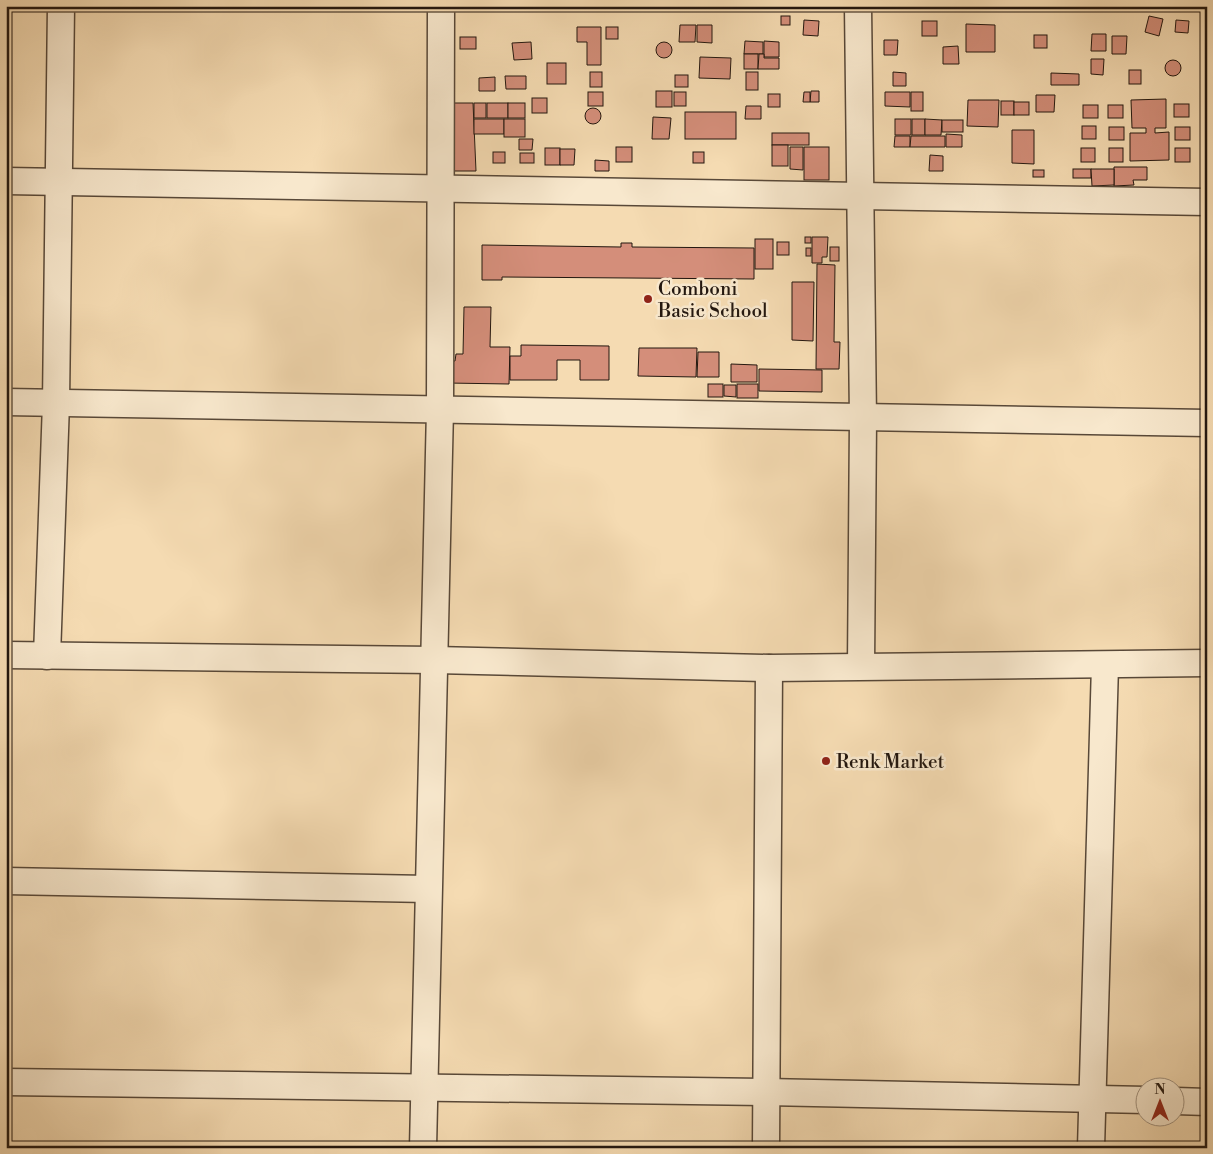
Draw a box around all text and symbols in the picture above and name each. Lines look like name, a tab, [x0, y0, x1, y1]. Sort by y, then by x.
place label: Comboni Basic School	[657, 277, 768, 323]
marker: Comboni Basic School	[642, 293, 654, 305]
place label: Renk Market	[836, 750, 944, 774]
marker: Renk Market	[820, 755, 832, 767]
north arrow	[1136, 1076, 1186, 1126]
text: N	[1154, 1081, 1166, 1099]

